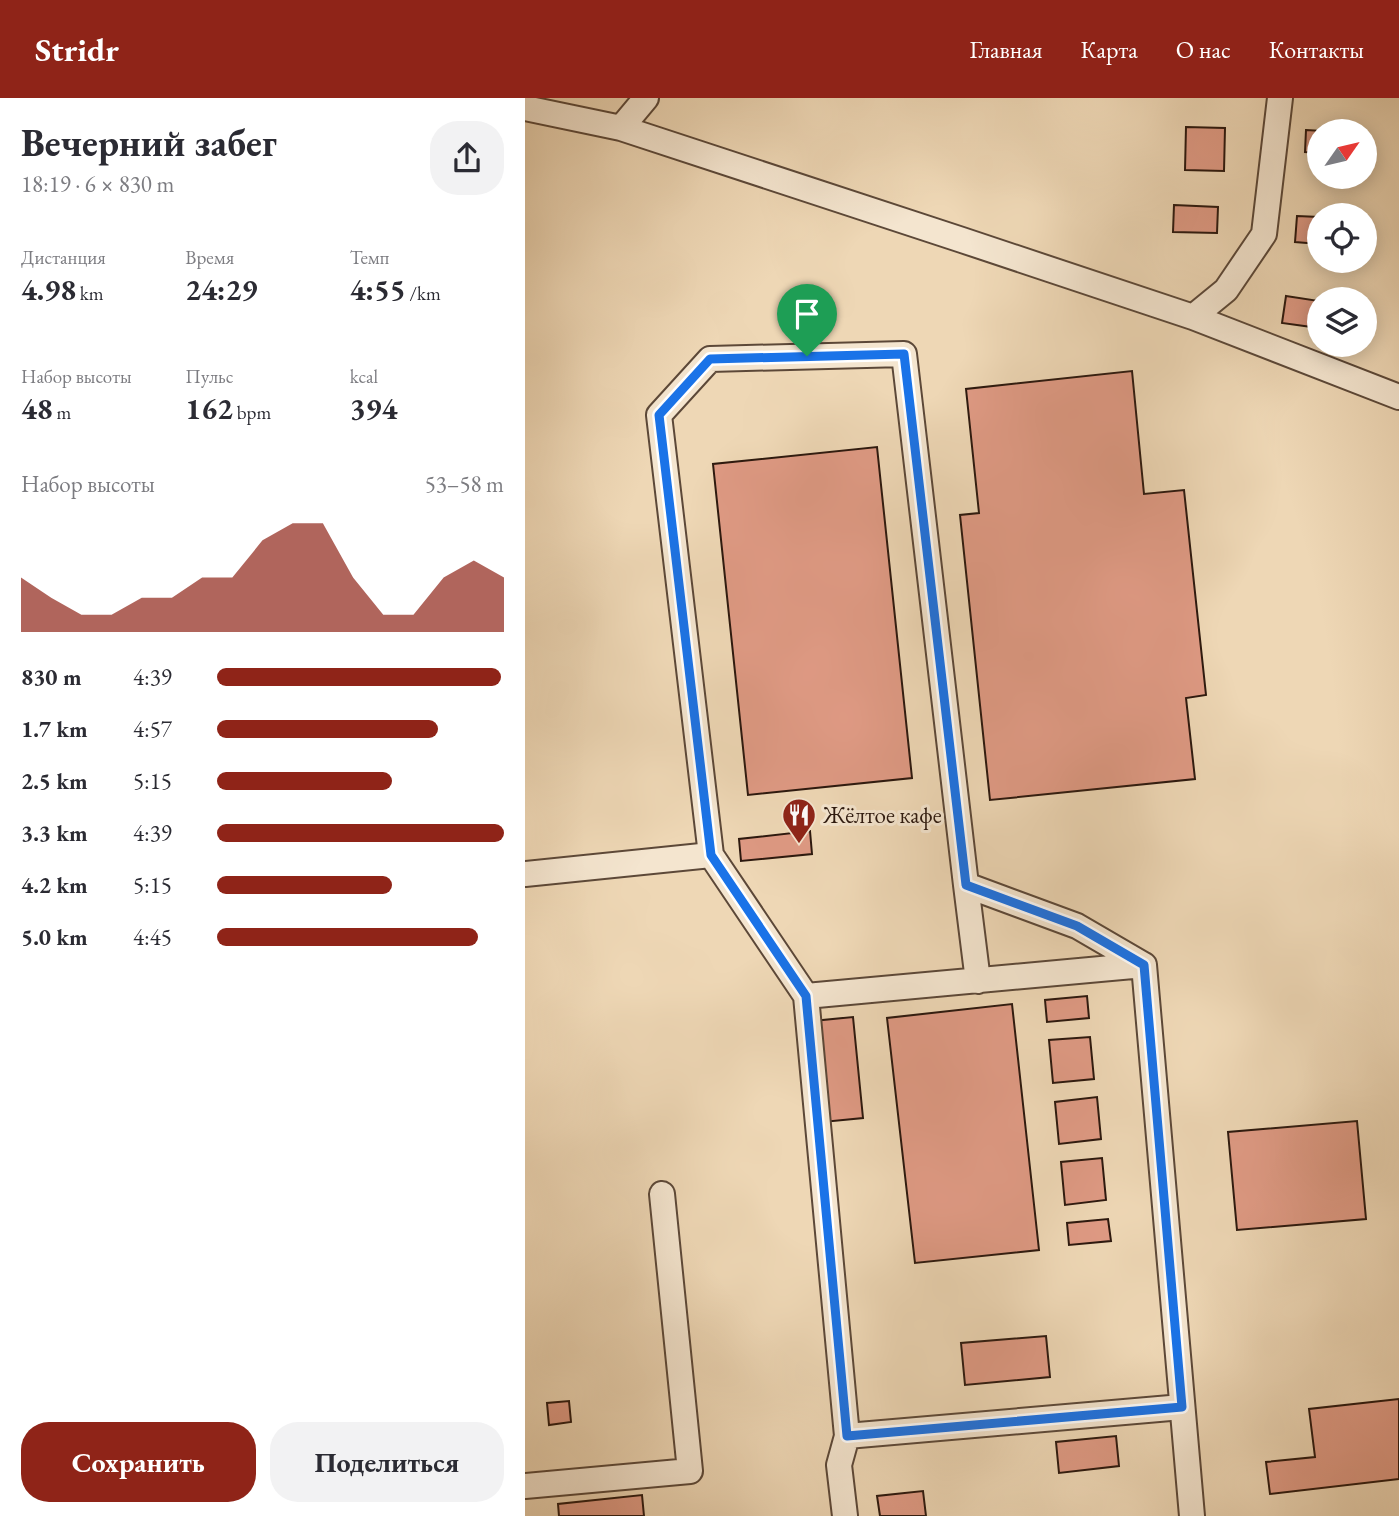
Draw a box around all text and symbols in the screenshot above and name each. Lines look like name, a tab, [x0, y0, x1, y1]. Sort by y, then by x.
text: Stridr	[35, 28, 119, 71]
text: Главная	[969, 34, 1043, 65]
text: Карта	[1081, 34, 1138, 65]
text: О нас	[1176, 34, 1231, 65]
text: Контакты	[1269, 34, 1364, 65]
text: Вечерний забег	[21, 118, 277, 167]
north arrow	[1307, 119, 1377, 189]
map controls	[1307, 119, 1377, 357]
button: share	[430, 121, 504, 195]
text: 18:19 · 6 × 830 m	[21, 169, 174, 199]
button: locate	[1307, 203, 1377, 273]
text: Дистанция	[21, 245, 106, 270]
text: Время	[185, 245, 234, 270]
text: Темп	[350, 245, 389, 270]
text: 4.98	[21, 270, 76, 309]
text: 24:29	[185, 270, 257, 309]
text: 4:55	[350, 270, 406, 309]
text: km	[76, 281, 104, 306]
text: /km	[406, 281, 441, 306]
pin	[777, 284, 837, 356]
button: layers	[1307, 287, 1377, 357]
icon: arrive	[788, 295, 826, 333]
text: Набор высоты	[21, 364, 132, 389]
text: Пульс	[185, 364, 233, 389]
text: kcal	[350, 364, 378, 389]
text: 48	[21, 389, 53, 428]
text: 162	[185, 389, 233, 428]
text: 394	[350, 389, 397, 428]
text: m	[53, 400, 71, 425]
text: bpm	[233, 400, 271, 425]
text: Набор высоты	[21, 469, 155, 499]
text: 53–58 m	[425, 469, 504, 499]
text: 830 m	[21, 662, 82, 692]
text: 4:39	[133, 662, 172, 692]
text: 1.7 km	[21, 714, 88, 744]
text: 4:57	[133, 714, 172, 744]
text: 2.5 km	[21, 766, 88, 796]
text: 5:15	[133, 766, 172, 796]
restaurant icon: Жёлтое кафе	[780, 796, 818, 845]
place label: Жёлтое кафе	[822, 800, 942, 830]
text: 3.3 km	[21, 818, 88, 848]
text: 4:39	[133, 818, 172, 848]
text: 4.2 km	[21, 870, 88, 900]
text: 5:15	[133, 870, 172, 900]
text: 5.0 km	[21, 922, 88, 952]
text: 4:45	[133, 922, 172, 952]
button: Сохранить	[21, 1422, 256, 1502]
button: Поделиться	[270, 1422, 504, 1502]

